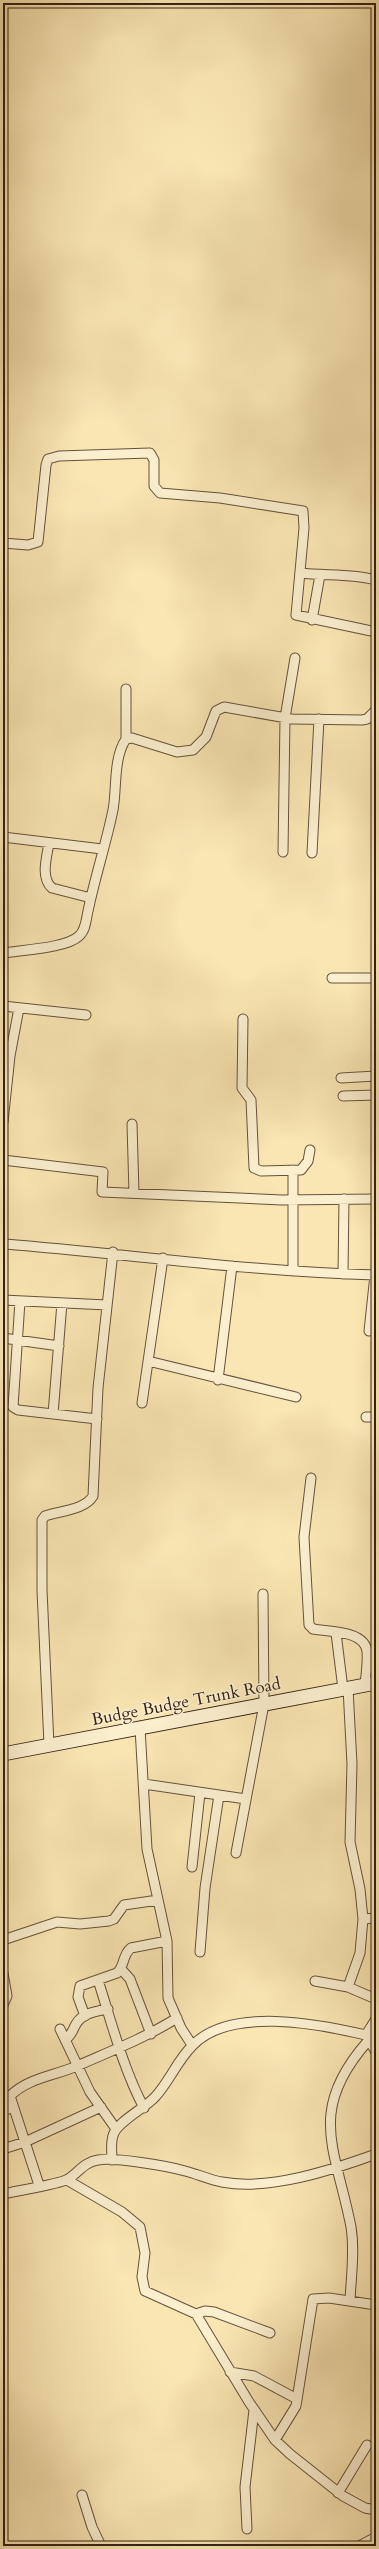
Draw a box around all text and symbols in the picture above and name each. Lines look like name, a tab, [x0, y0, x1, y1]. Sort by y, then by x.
street label: Budge Budge Trunk Road	[90, 1672, 283, 1731]

